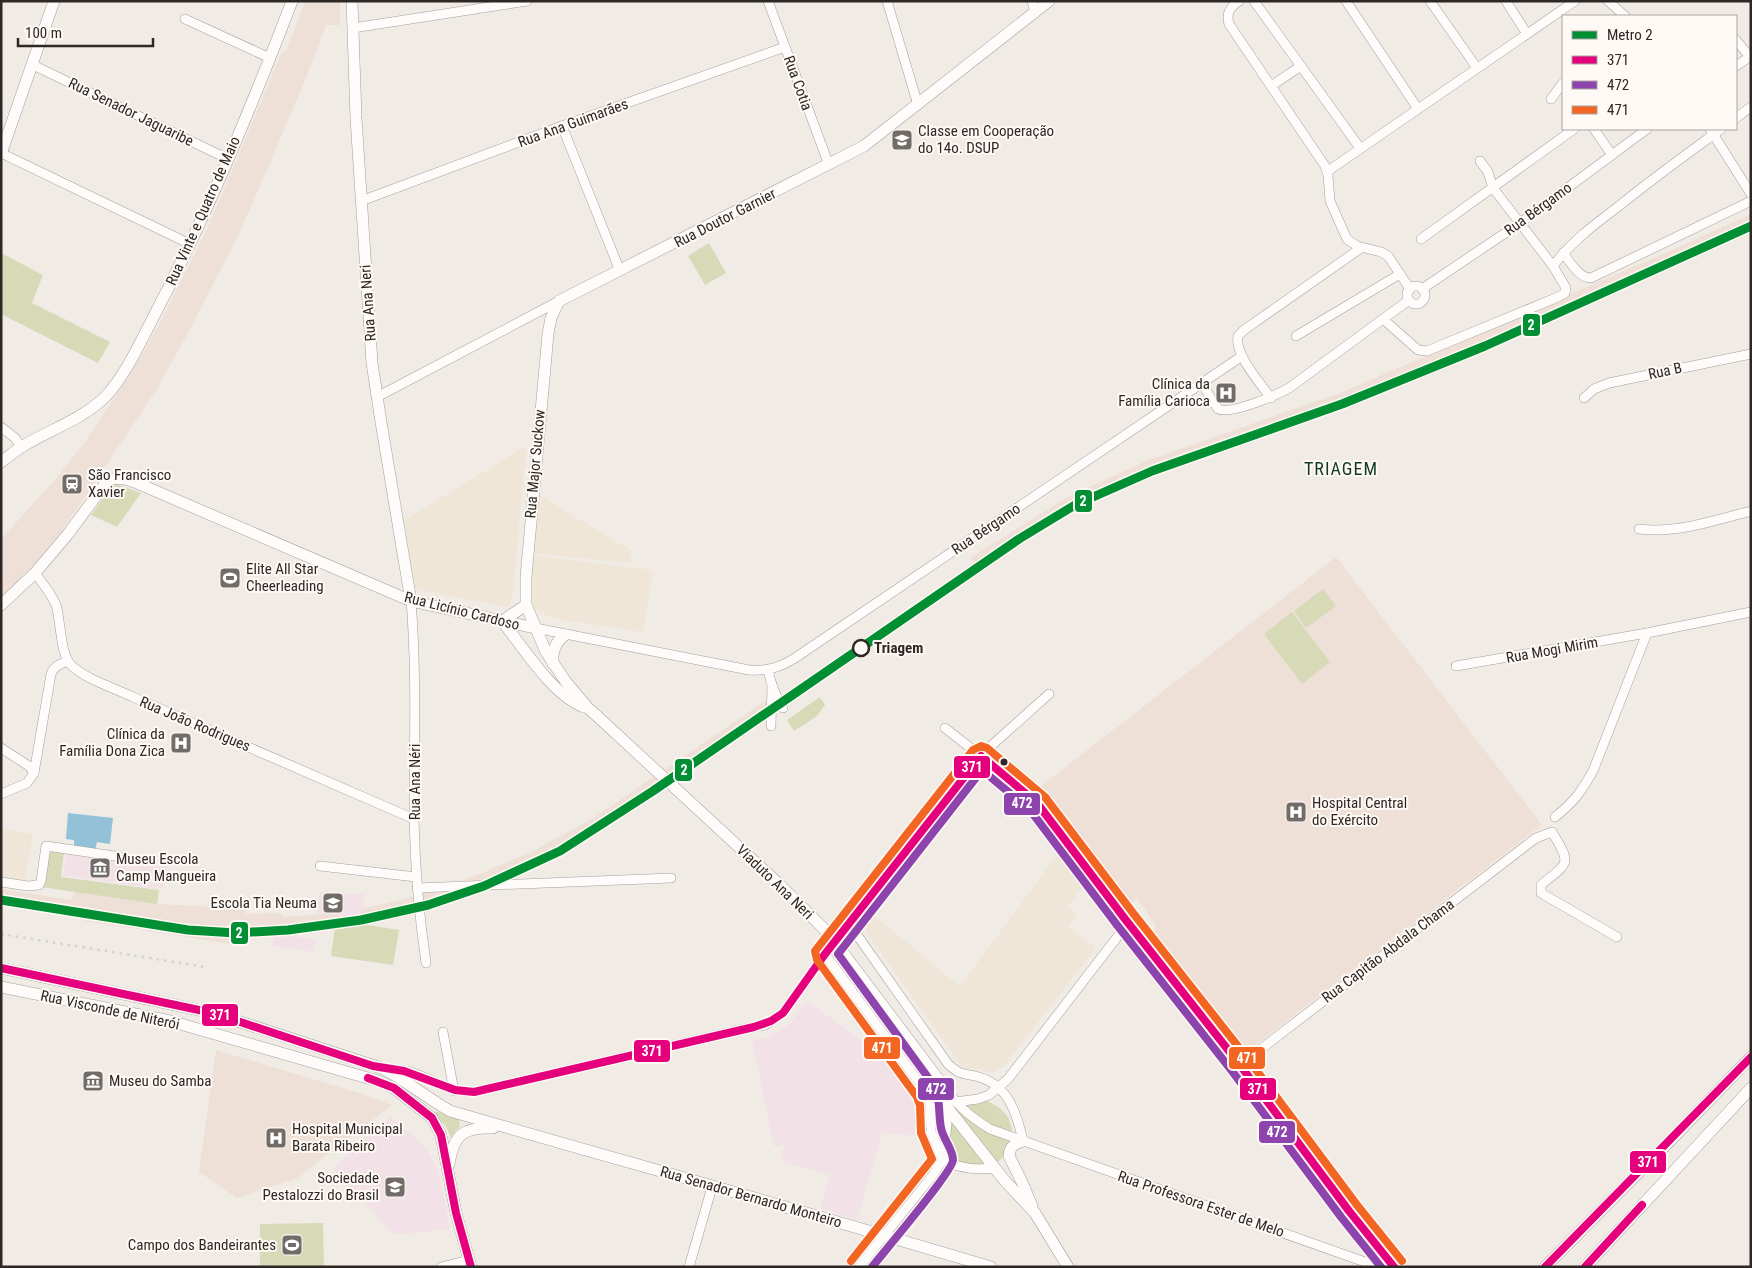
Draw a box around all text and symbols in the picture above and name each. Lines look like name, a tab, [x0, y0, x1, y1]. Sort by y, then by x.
scale bar	[18, 15, 152, 47]
legend	[1562, 15, 1737, 130]
text: 100 m	[25, 24, 62, 42]
text: Metro 2	[1607, 26, 1653, 44]
text: 371	[1607, 51, 1629, 69]
street label: Rua Cotia	[780, 53, 816, 113]
street label: Rua Senador Jaguaribe	[66, 74, 196, 150]
text: 472	[1607, 76, 1629, 94]
street label: Rua Ana Guimarães	[516, 95, 631, 151]
text: 471	[1607, 101, 1629, 119]
place label: Classe em Cooperação do 14o. DSUP	[918, 122, 1054, 157]
school or university icon: Classe em Cooperação do 14o. DSUP	[890, 128, 914, 152]
street label: Rua Vinte e Quatro de Maio	[162, 134, 244, 288]
street label: Rua Bérgamo	[1501, 179, 1575, 239]
street label: Rua Doutor Garnier	[671, 184, 779, 251]
street label: Rua Ana Neri	[356, 264, 380, 342]
line badge: 2	[1522, 313, 1541, 337]
text: 2	[1527, 317, 1535, 333]
street label: Rua B	[1646, 359, 1684, 383]
place label: Clínica da Família Carioca	[1118, 375, 1210, 410]
hospital icon: Clínica da Família Carioca	[1214, 381, 1238, 405]
street label: Rua Major Suckow	[521, 409, 549, 519]
district label: TRIAGEM	[1304, 458, 1378, 479]
place label: São Francisco Xavier	[88, 466, 171, 501]
station icon: São Francisco Xavier	[60, 472, 84, 496]
line badge: 2	[1074, 489, 1093, 513]
text: 2	[1079, 493, 1087, 509]
street label: Rua Bérgamo	[948, 499, 1024, 559]
place label: Elite All Star Cheerleading	[246, 560, 324, 595]
sports icon: Elite All Star Cheerleading	[218, 566, 242, 590]
street label: Rua Licínio Cardoso	[403, 588, 521, 634]
street label: Rua Mogi Mirim	[1505, 633, 1599, 667]
marker: Triagem	[852, 639, 870, 657]
place label: Triagem	[874, 639, 923, 657]
street label: Rua João Rodrigues	[137, 693, 253, 755]
place label: Clínica da Família Dona Zica	[59, 725, 165, 760]
hospital icon: Clínica da Família Dona Zica	[169, 731, 193, 755]
street label: Rua Ana Néri	[406, 744, 424, 820]
line badge: 371	[953, 755, 991, 779]
unlabelled marker	[999, 757, 1009, 767]
line badge: 2	[674, 758, 693, 782]
text: 371	[961, 759, 983, 775]
text: 2	[680, 762, 688, 778]
line badge: 472	[1003, 792, 1041, 816]
place label: Hospital Central do Exército	[1312, 794, 1407, 829]
text: 472	[1011, 795, 1033, 811]
hospital icon: Hospital Central do Exército	[1284, 800, 1308, 824]
street label: Viaduto Ana Neri	[733, 841, 817, 923]
place label: Museu Escola Camp Mangueira	[116, 850, 216, 885]
museum icon: Museu Escola Camp Mangueira	[88, 856, 112, 880]
school or university icon: Escola Tia Neuma	[321, 891, 345, 915]
place label: Escola Tia Neuma	[211, 894, 317, 912]
street label: Rua Capitão Abdala Chama	[1318, 895, 1458, 1007]
line badge: 2	[230, 921, 249, 945]
text: 2	[235, 925, 243, 941]
street label: Rua Visconde de Niterói	[39, 986, 181, 1034]
line badge: 371	[201, 1003, 239, 1027]
text: 371	[209, 1007, 231, 1023]
line badge: 471	[863, 1036, 901, 1060]
line badge: 371	[633, 1039, 671, 1063]
text: 471	[871, 1040, 893, 1056]
text: 371	[641, 1043, 663, 1059]
line badge: 471	[1228, 1046, 1266, 1070]
text: 471	[1236, 1050, 1258, 1066]
museum icon: Museu do Samba	[81, 1069, 105, 1093]
place label: Museu do Samba	[109, 1072, 211, 1090]
line badge: 472	[917, 1077, 955, 1101]
line badge: 371	[1239, 1077, 1277, 1101]
text: 472	[925, 1081, 947, 1097]
text: 371	[1247, 1081, 1269, 1097]
place label: Hospital Municipal Barata Ribeiro	[292, 1120, 403, 1155]
line badge: 472	[1258, 1120, 1296, 1144]
text: 472	[1266, 1124, 1288, 1140]
hospital icon: Hospital Municipal Barata Ribeiro	[264, 1126, 288, 1150]
line badge: 371	[1629, 1150, 1667, 1174]
text: 371	[1637, 1154, 1659, 1170]
street label: Rua Senador Bernardo Monteiro	[658, 1162, 844, 1232]
street label: Rua Professora Ester de Melo	[1115, 1167, 1287, 1241]
place label: Sociedade Pestalozzi do Brasil	[263, 1169, 379, 1204]
school or university icon: Sociedade Pestalozzi do Brasil	[383, 1175, 407, 1199]
sports icon: Campo dos Bandeirantes	[280, 1233, 304, 1257]
place label: Campo dos Bandeirantes	[128, 1236, 276, 1254]

